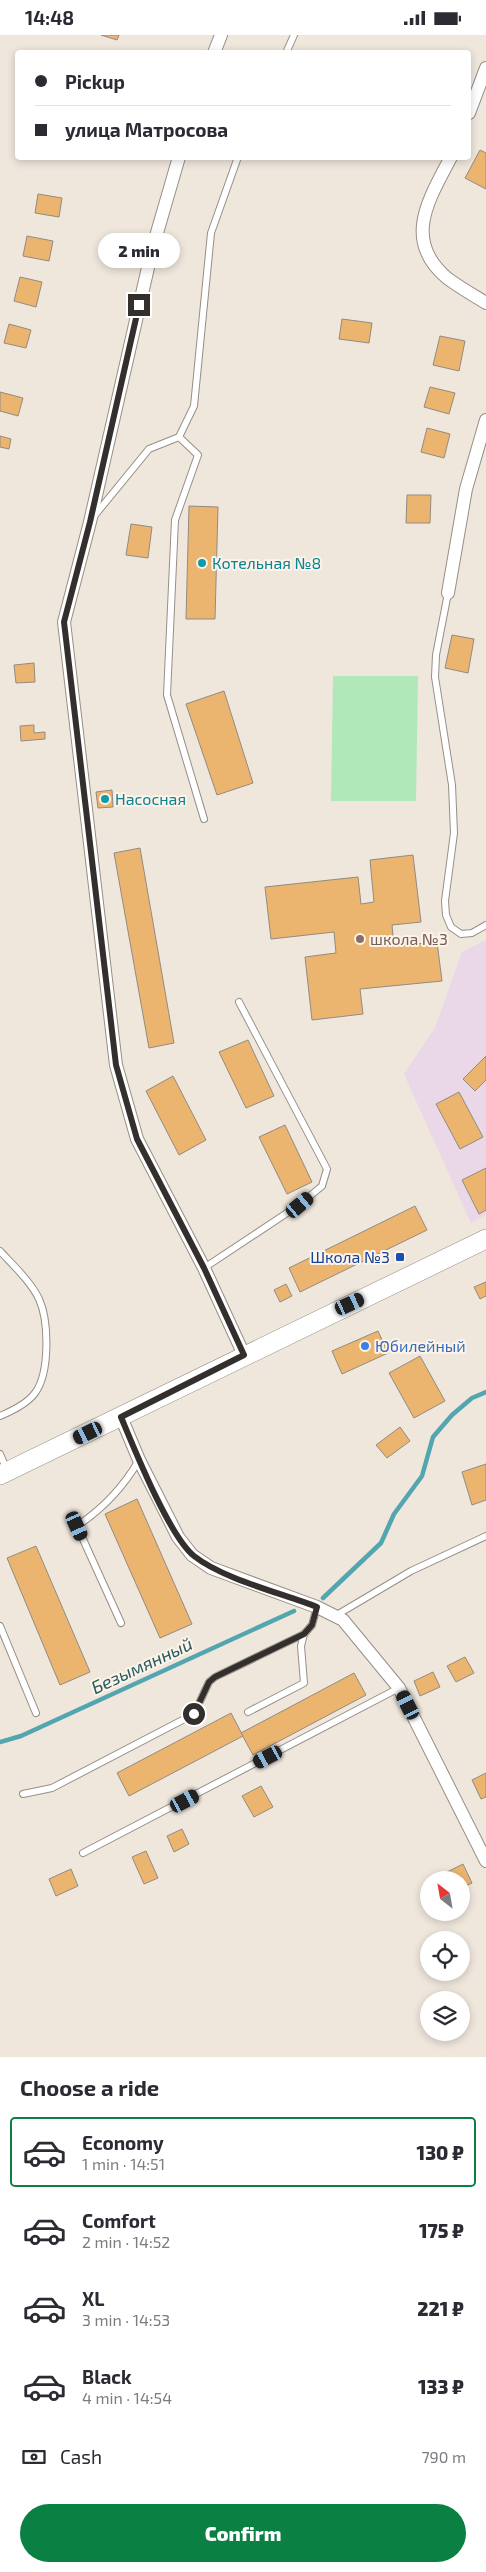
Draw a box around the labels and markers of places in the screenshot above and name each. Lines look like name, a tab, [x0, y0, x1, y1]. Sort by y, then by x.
place label: Котельная №8	[212, 553, 321, 572]
marker: Котельная №8	[196, 557, 208, 569]
place label: Насосная	[115, 789, 186, 808]
marker: Насосная	[99, 793, 111, 805]
place label: школа №3	[370, 929, 448, 948]
marker: школа №3	[354, 933, 366, 945]
place label: Школа №3	[310, 1247, 390, 1266]
marker: Школа №3	[394, 1251, 406, 1263]
place label: Юбилейный	[375, 1336, 466, 1355]
marker: Юбилейный	[359, 1340, 371, 1352]

